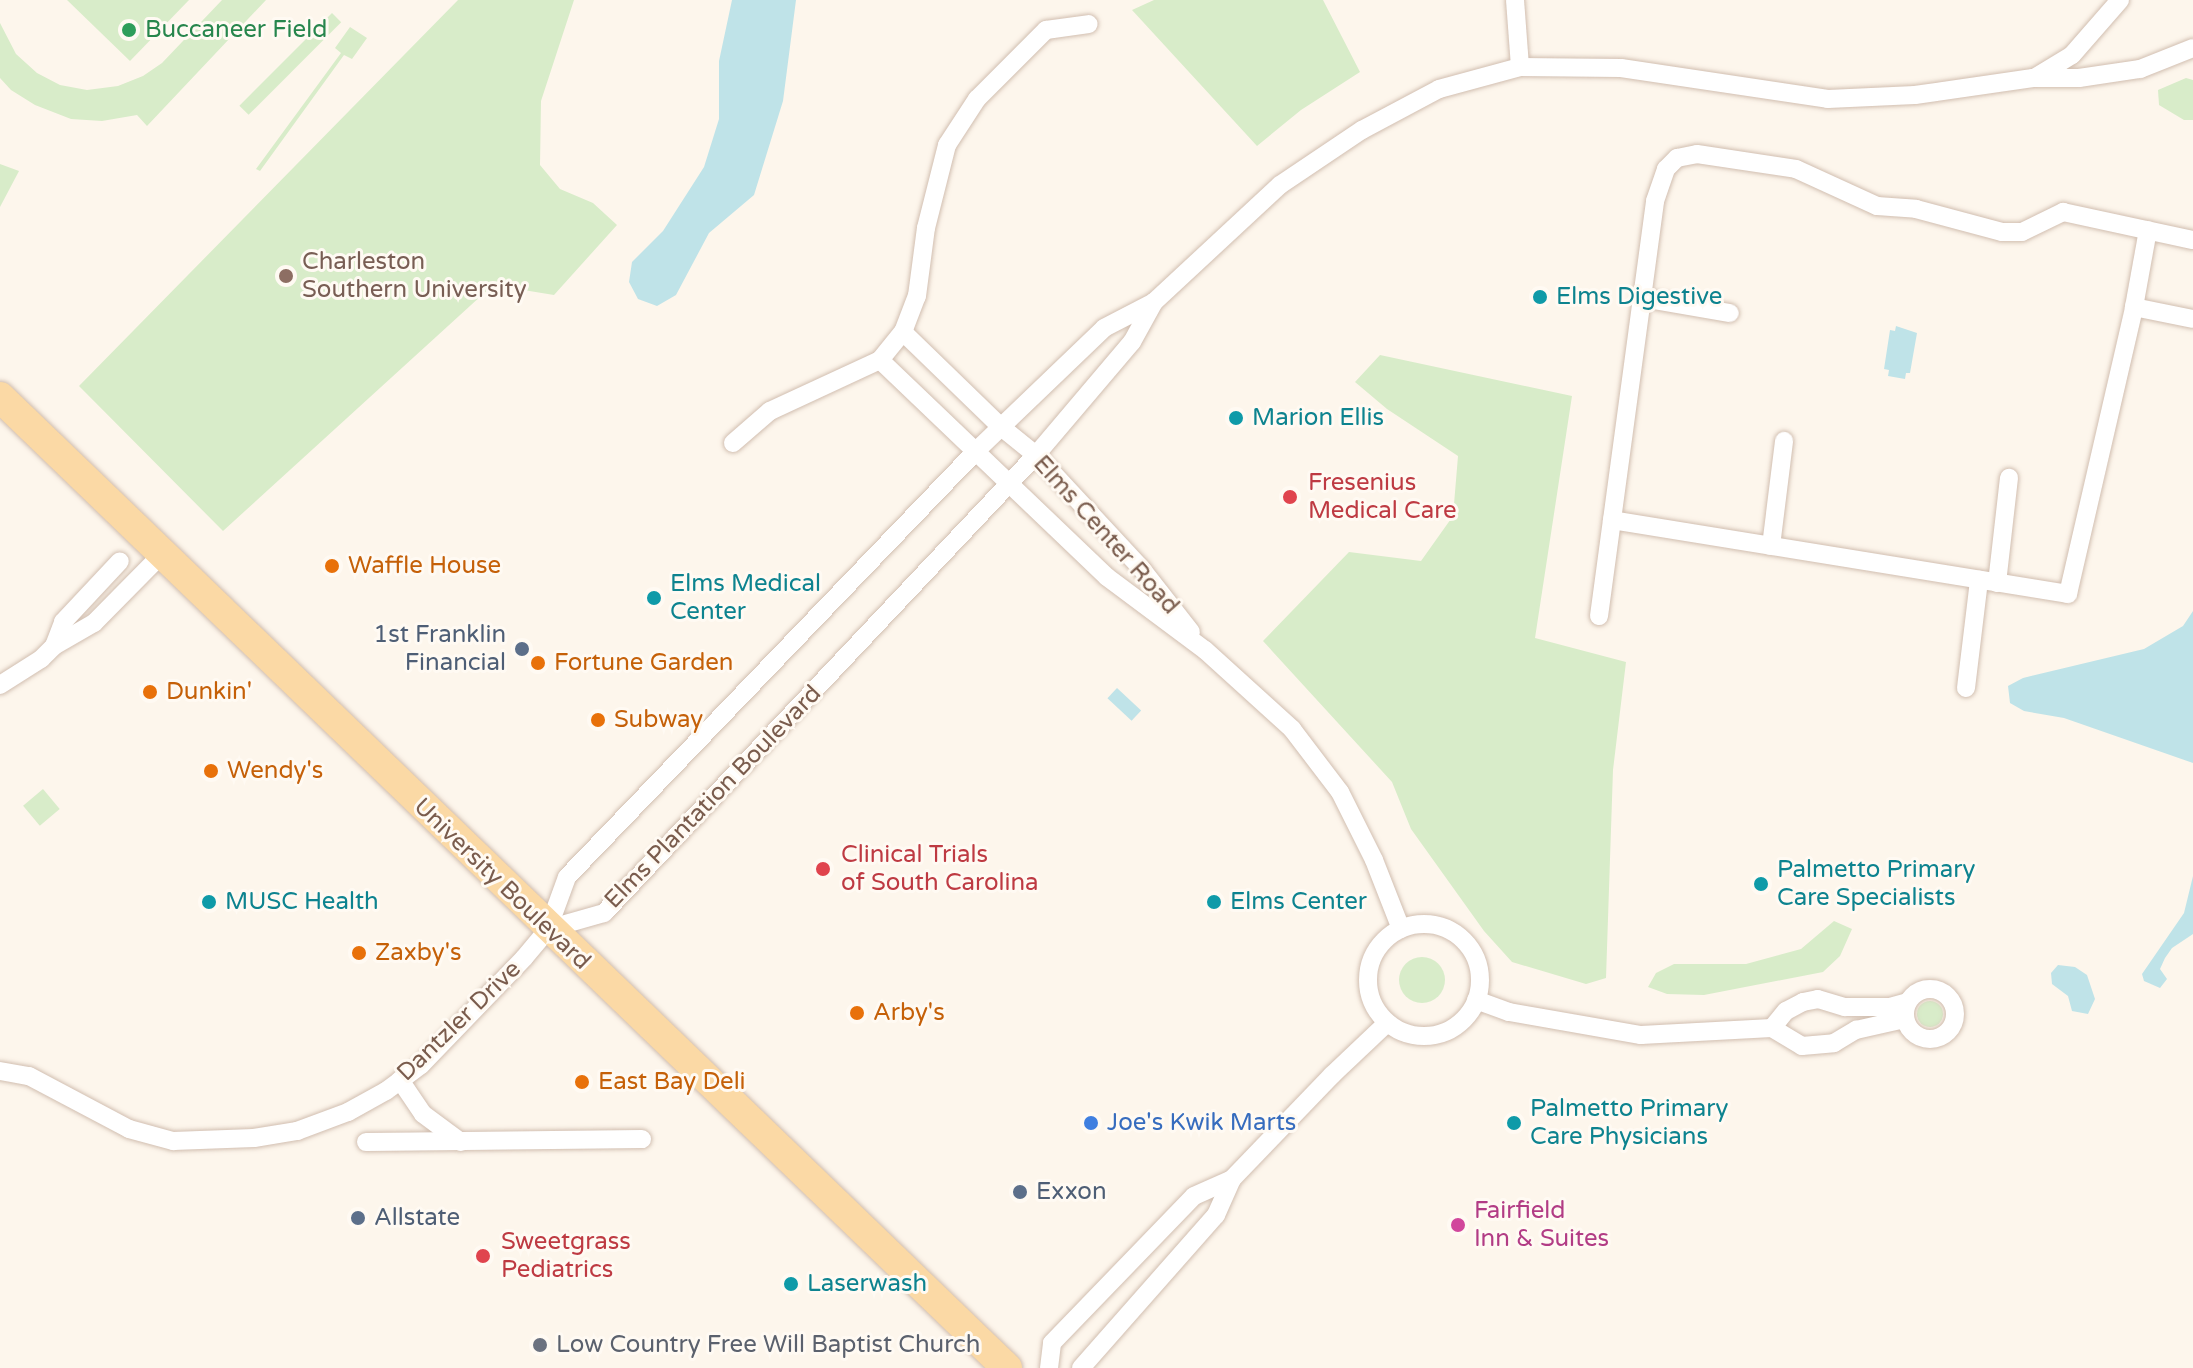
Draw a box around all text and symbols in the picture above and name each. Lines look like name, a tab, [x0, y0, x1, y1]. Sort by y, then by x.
place label: Buccaneer Field	[145, 16, 327, 44]
marker: Buccaneer Field	[120, 21, 138, 39]
place label: Charleston Southern University	[302, 248, 527, 304]
marker: Charleston Southern University	[277, 267, 295, 285]
place label: Elms Digestive	[1556, 283, 1722, 311]
marker: Elms Digestive	[1531, 288, 1549, 306]
place label: Marion Ellis	[1252, 404, 1384, 432]
marker: Marion Ellis	[1227, 409, 1245, 427]
street label: Elms Center Road	[1027, 450, 1185, 620]
place label: Fresenius Medical Care	[1308, 469, 1457, 525]
marker: Fresenius Medical Care	[1279, 486, 1301, 508]
place label: Waffle House	[348, 552, 501, 580]
marker: Waffle House	[323, 557, 341, 575]
place label: Elms Medical Center	[670, 570, 821, 626]
marker: Elms Medical Center	[645, 589, 663, 607]
place label: 1st Franklin Financial	[373, 621, 506, 677]
marker: 1st Franklin Financial	[513, 640, 531, 658]
place label: Fortune Garden	[554, 649, 733, 677]
marker: Fortune Garden	[529, 654, 547, 672]
place label: Dunkin'	[166, 678, 252, 706]
street label: Elms Plantation Boulevard	[599, 679, 827, 915]
marker: Dunkin'	[141, 683, 159, 701]
place label: Subway	[614, 706, 703, 734]
marker: Subway	[589, 711, 607, 729]
place label: Wendy's	[227, 757, 323, 785]
marker: Wendy's	[202, 762, 220, 780]
street label: University Boulevard	[408, 792, 596, 976]
place label: Clinical Trials of South Carolina	[841, 841, 1039, 897]
place label: Palmetto Primary Care Specialists	[1777, 856, 1975, 912]
marker: Clinical Trials of South Carolina	[812, 858, 834, 880]
marker: Palmetto Primary Care Specialists	[1752, 875, 1770, 893]
place label: MUSC Health	[225, 888, 379, 916]
place label: Elms Center	[1230, 888, 1367, 916]
marker: MUSC Health	[200, 893, 218, 911]
marker: Elms Center	[1205, 893, 1223, 911]
place label: Zaxby's	[375, 939, 461, 967]
marker: Zaxby's	[350, 944, 368, 962]
street label: Dantzler Drive	[391, 955, 527, 1087]
place label: Arby's	[873, 999, 945, 1027]
marker: Arby's	[848, 1004, 866, 1022]
place label: East Bay Deli	[598, 1068, 746, 1096]
marker: East Bay Deli	[573, 1073, 591, 1091]
place label: Palmetto Primary Care Physicians	[1530, 1095, 1728, 1151]
place label: Joe's Kwik Marts	[1107, 1109, 1296, 1137]
marker: Joe's Kwik Marts	[1082, 1114, 1100, 1132]
marker: Palmetto Primary Care Physicians	[1505, 1114, 1523, 1132]
place label: Exxon	[1036, 1178, 1107, 1206]
marker: Exxon	[1011, 1183, 1029, 1201]
place label: Fairfield Inn & Suites	[1474, 1197, 1609, 1253]
place label: Allstate	[374, 1204, 460, 1232]
marker: Allstate	[349, 1209, 367, 1227]
marker: Fairfield Inn & Suites	[1449, 1216, 1467, 1234]
place label: Sweetgrass Pediatrics	[501, 1228, 631, 1284]
marker: Sweetgrass Pediatrics	[472, 1245, 494, 1267]
place label: Laserwash	[807, 1270, 927, 1298]
marker: Laserwash	[782, 1275, 800, 1293]
place label: Low Country Free Will Baptist Church	[556, 1331, 980, 1359]
marker: Low Country Free Will Baptist Church	[531, 1336, 549, 1354]

